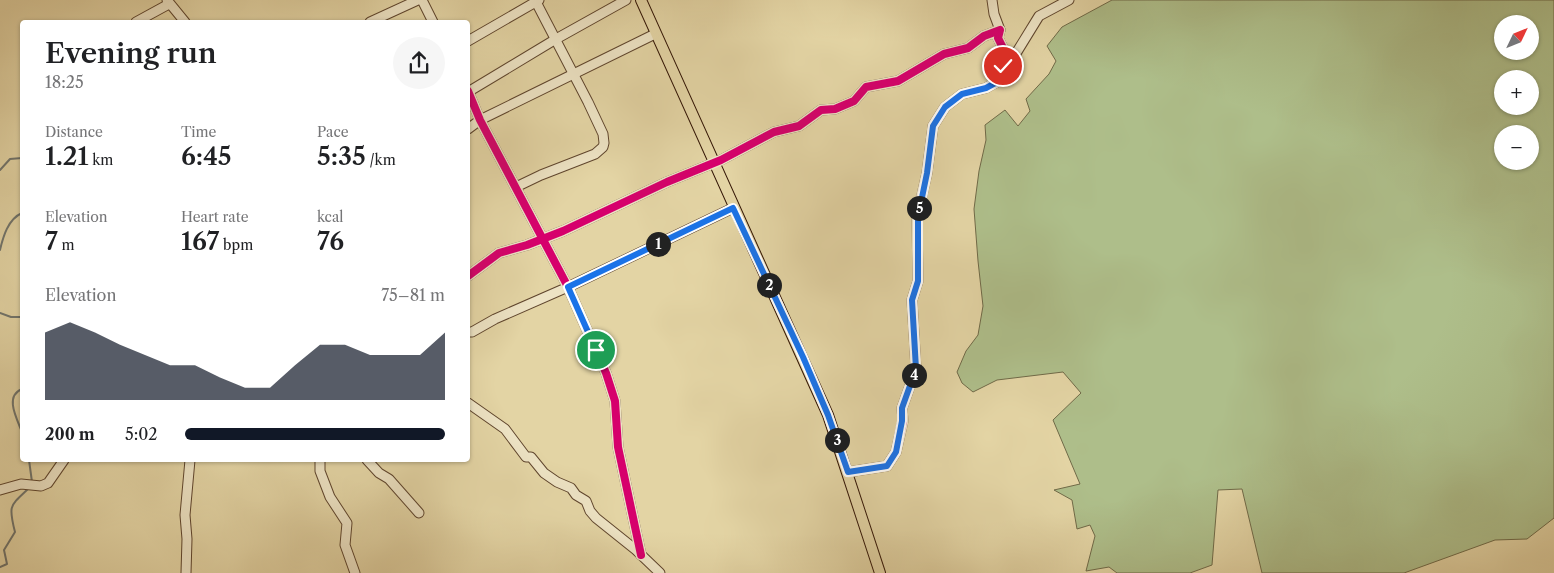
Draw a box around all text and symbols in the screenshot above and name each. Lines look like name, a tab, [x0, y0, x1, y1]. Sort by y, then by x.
north arrow	[1494, 15, 1539, 60]
map controls	[1494, 15, 1539, 170]
text: Evening run	[45, 36, 217, 70]
button: share	[393, 37, 445, 89]
pin	[982, 45, 1024, 87]
icon: check	[989, 52, 1017, 80]
button: +	[1494, 70, 1539, 115]
text: 18:25	[45, 72, 84, 92]
text: Distance	[45, 123, 103, 141]
text: Time	[181, 123, 216, 141]
text: Pace	[317, 123, 349, 141]
button: −	[1494, 125, 1539, 170]
text: 1.21	[45, 141, 88, 172]
text: 6:45	[181, 141, 232, 172]
text: 5:35	[317, 141, 366, 172]
text: km	[88, 151, 113, 169]
text: /km	[366, 151, 396, 169]
pin: 5	[906, 196, 932, 220]
text: 5	[916, 199, 923, 217]
text: Elevation	[45, 208, 108, 226]
text: Heart rate	[181, 208, 248, 226]
text: kcal	[317, 208, 343, 226]
text: 7	[45, 226, 58, 257]
text: 167	[181, 226, 219, 257]
text: 76	[317, 226, 344, 257]
pin: 1	[646, 232, 670, 256]
text: 1	[655, 235, 662, 253]
text: m	[58, 236, 75, 254]
text: bpm	[219, 236, 253, 254]
pin: 2	[756, 272, 782, 298]
text: 2	[765, 276, 774, 294]
text: Elevation	[45, 285, 116, 305]
text: 75–81 m	[381, 285, 445, 305]
pin	[575, 329, 617, 371]
icon: arrive	[582, 336, 610, 364]
pin: 4	[902, 362, 926, 388]
text: 4	[910, 366, 919, 384]
text: 200 m	[45, 424, 95, 444]
text: 5:02	[125, 424, 158, 444]
pin: 3	[824, 428, 850, 452]
text: 3	[834, 431, 841, 449]

